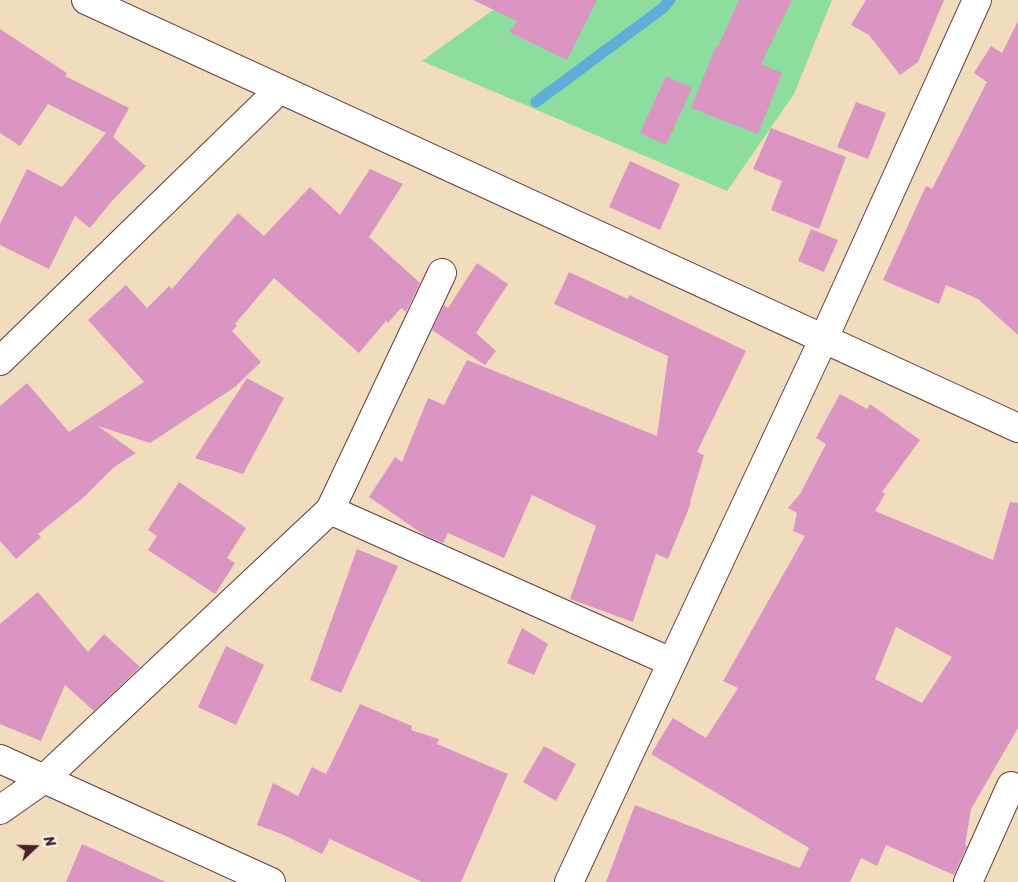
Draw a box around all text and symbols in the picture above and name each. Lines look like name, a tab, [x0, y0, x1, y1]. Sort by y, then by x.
north arrow	[10, 822, 60, 872]
text: N	[36, 832, 63, 850]

